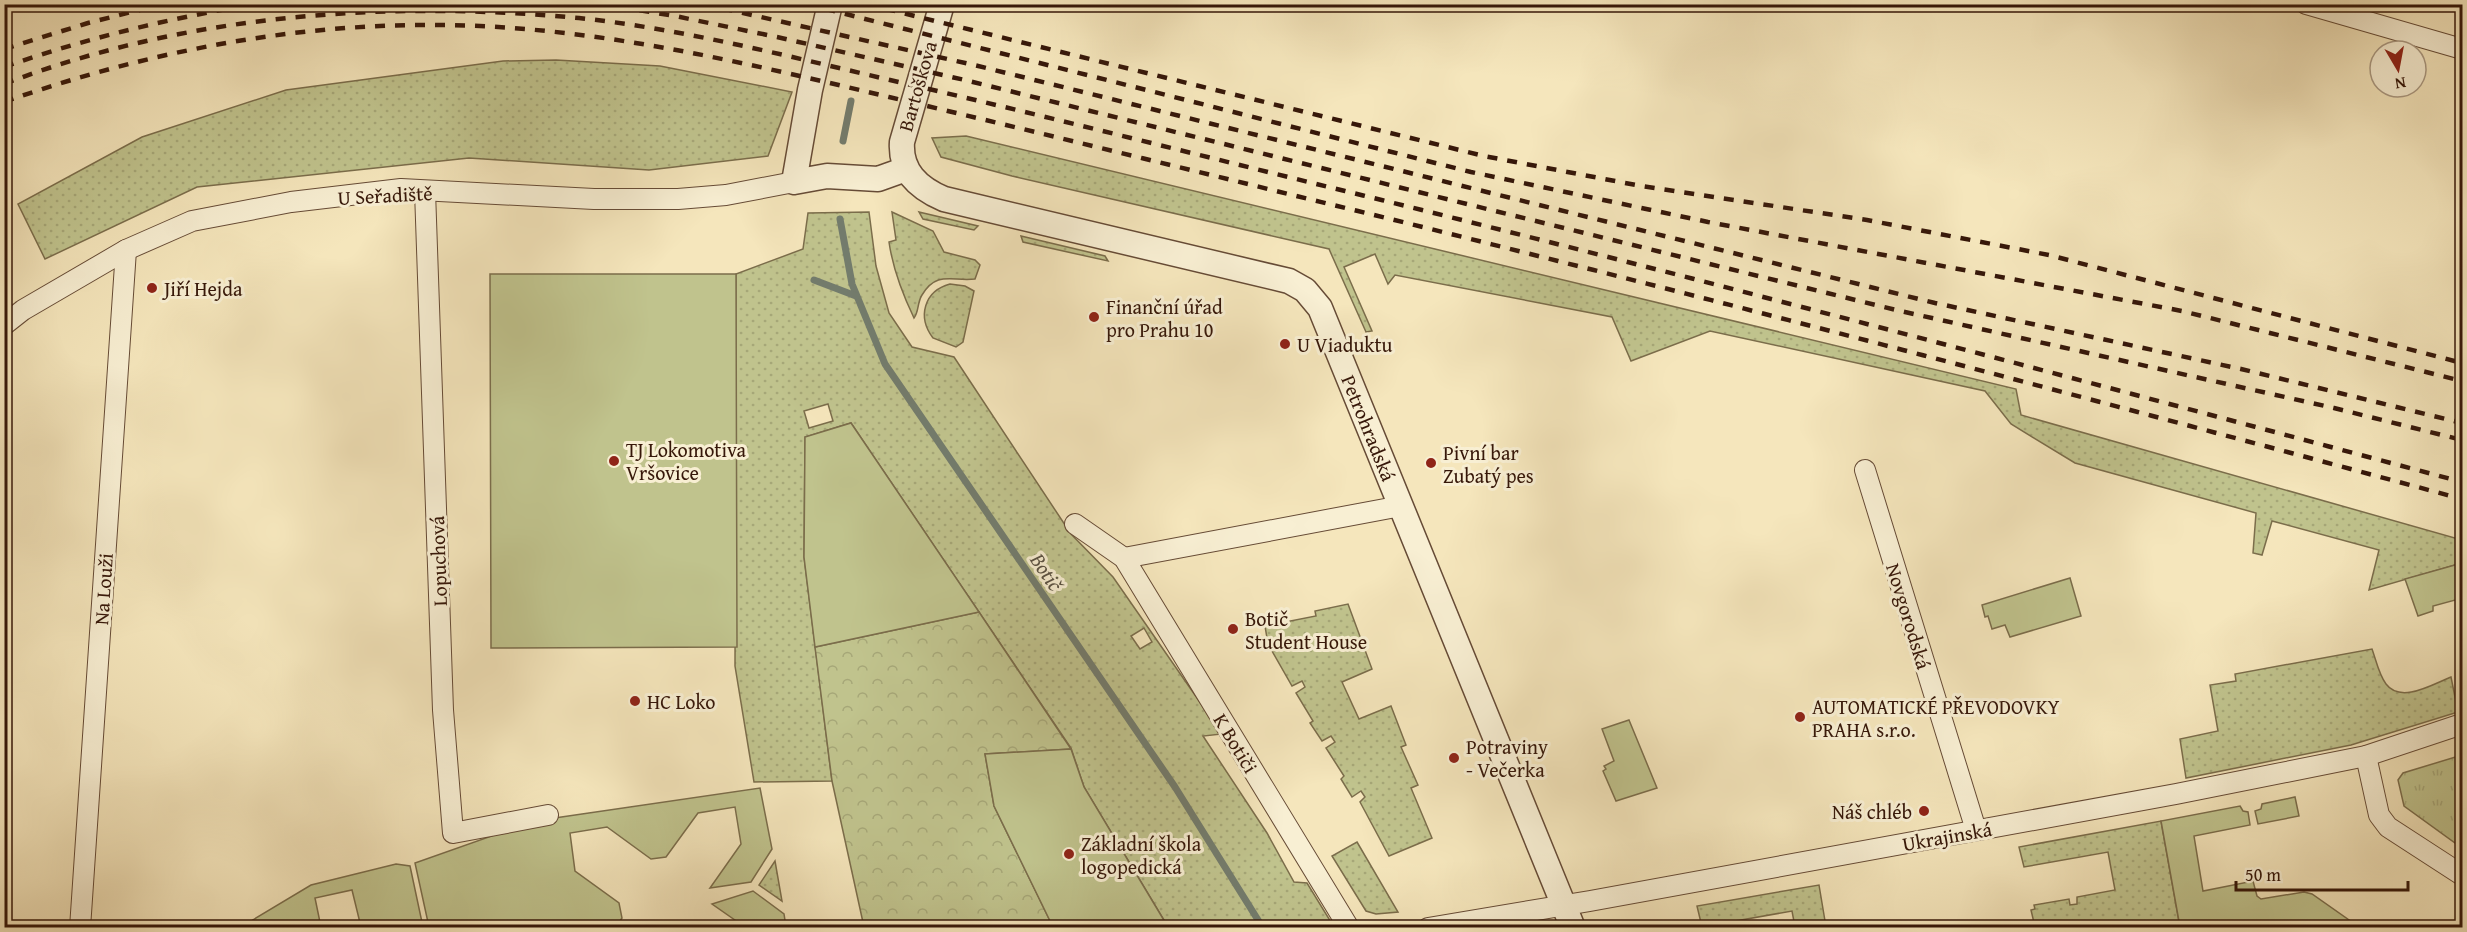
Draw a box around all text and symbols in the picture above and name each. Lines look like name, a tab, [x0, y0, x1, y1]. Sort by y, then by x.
street label: Bartoškova	[890, 37, 944, 135]
north arrow	[2368, 39, 2428, 99]
text: N	[2393, 71, 2408, 97]
street label: U Seřadiště	[337, 178, 433, 212]
place label: Jiří Hejda	[161, 274, 243, 303]
marker: Jiří Hejda	[145, 281, 159, 295]
place label: Finanční úřad pro Prahu 10	[1106, 292, 1223, 344]
marker: Finanční úřad pro Prahu 10	[1087, 310, 1101, 324]
place label: U Viaduktu	[1297, 330, 1392, 359]
marker: U Viaduktu	[1278, 337, 1292, 351]
street label: Petrohradská	[1335, 371, 1404, 486]
place label: TJ Lokomotiva Vršovice	[626, 435, 747, 487]
place label: Pivní bar Zubatý pes	[1443, 438, 1534, 490]
marker: TJ Lokomotiva Vršovice	[607, 454, 621, 468]
marker: Pivní bar Zubatý pes	[1424, 456, 1438, 470]
street label: Lopuchová	[422, 515, 454, 607]
water label: Botič	[1022, 546, 1072, 599]
street label: Na Louži	[86, 552, 120, 626]
street label: Novgorodská	[1879, 559, 1939, 673]
place label: Botič Student House	[1245, 604, 1367, 656]
marker: Botič Student House	[1226, 622, 1240, 636]
place label: HC Loko	[647, 687, 715, 716]
place label: AUTOMATICKÉ PŘEVODOVKY PRAHA s.r.o.	[1812, 692, 2060, 744]
marker: HC Loko	[628, 694, 642, 708]
street label: K Botiči	[1207, 708, 1265, 779]
marker: AUTOMATICKÉ PŘEVODOVKY PRAHA s.r.o.	[1793, 710, 1807, 724]
place label: Potraviny - Večerka	[1466, 732, 1548, 784]
marker: Potraviny - Večerka	[1447, 751, 1461, 765]
place label: Náš chléb	[1832, 797, 1912, 826]
marker: Náš chléb	[1917, 804, 1931, 818]
street label: Ukrajinská	[1900, 814, 1995, 858]
place label: Základní škola logopedická	[1081, 829, 1202, 881]
marker: Základní škola logopedická	[1062, 847, 1076, 861]
scale bar	[2236, 854, 2408, 892]
text: 50 m	[2245, 861, 2281, 888]

